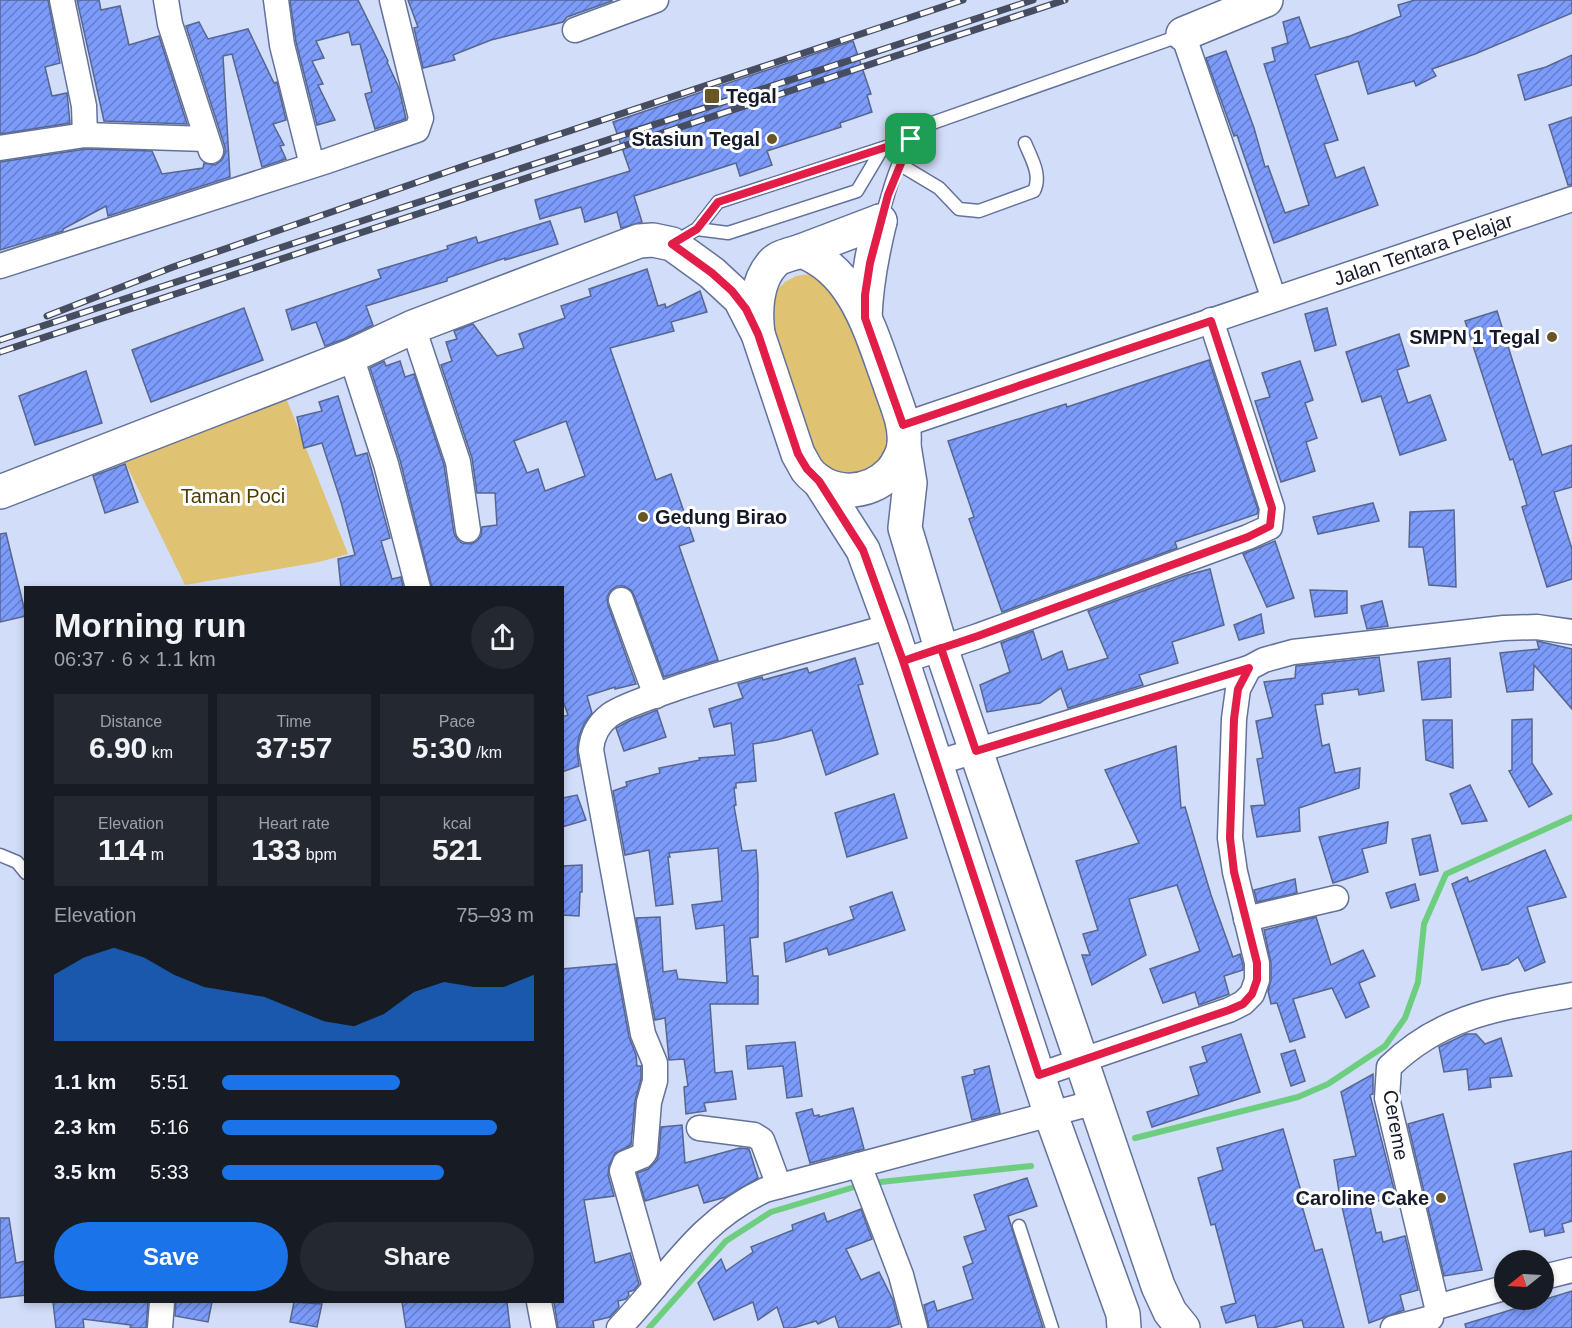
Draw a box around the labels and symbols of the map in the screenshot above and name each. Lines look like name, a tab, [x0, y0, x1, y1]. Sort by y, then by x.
place label: Tegal	[726, 85, 777, 107]
marker: Tegal	[703, 87, 721, 105]
pin	[885, 113, 936, 164]
place label: Stasiun Tegal	[631, 128, 760, 150]
marker: Stasiun Tegal	[765, 132, 779, 146]
street label: Jalan Tentara Pelajar	[1331, 209, 1516, 290]
place label: SMPN 1 Tegal	[1409, 326, 1540, 348]
marker: SMPN 1 Tegal	[1545, 330, 1559, 344]
park label: Taman Poci	[181, 485, 285, 507]
place label: Gedung Birao	[655, 506, 787, 528]
marker: Gedung Birao	[636, 510, 650, 524]
street label: Cereme	[1379, 1088, 1413, 1162]
place label: Caroline Cake	[1296, 1187, 1429, 1209]
marker: Caroline Cake	[1434, 1191, 1448, 1205]
north arrow	[1494, 1250, 1554, 1310]

